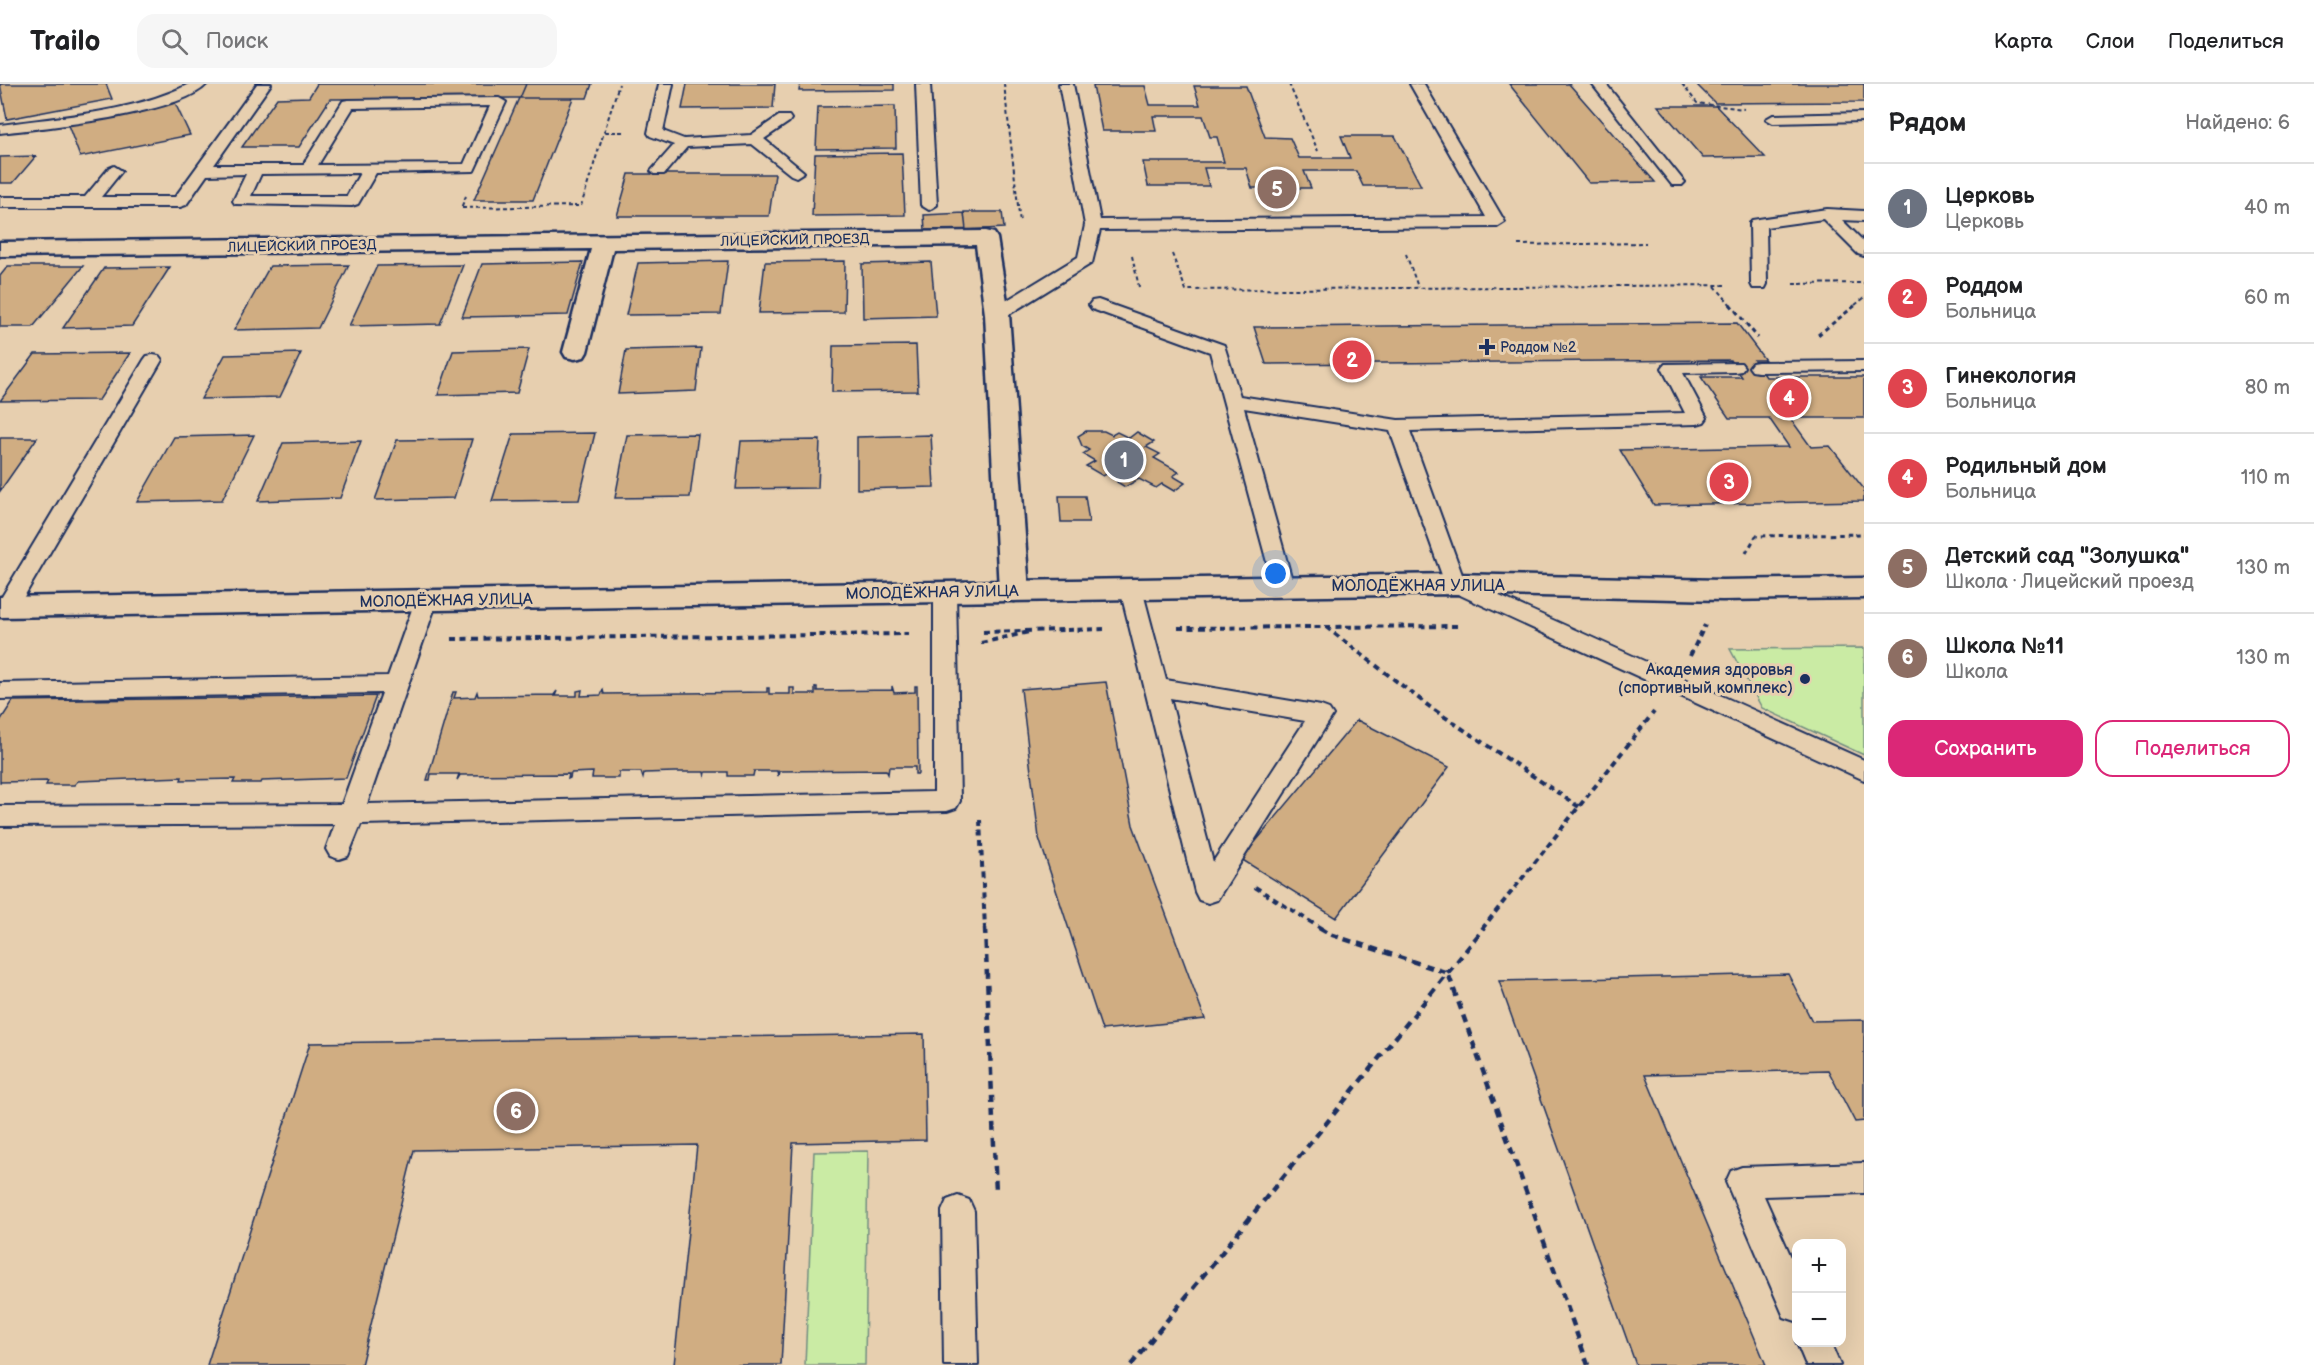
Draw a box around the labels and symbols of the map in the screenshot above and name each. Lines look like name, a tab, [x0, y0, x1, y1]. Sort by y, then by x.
pin: 5	[1258, 166, 1296, 212]
street label: ЛИЦЕЙСКИЙ ПРОЕЗД	[719, 230, 870, 250]
street label: ЛИЦЕЙСКИЙ ПРОЕЗД	[226, 236, 377, 256]
pin: 2	[1332, 338, 1372, 382]
marker: Роддом №2	[1478, 338, 1496, 356]
place label: Роддом №2	[1500, 339, 1577, 356]
pin: 4	[1770, 376, 1808, 420]
pin: 1	[1104, 438, 1144, 482]
pin: 3	[1710, 460, 1748, 504]
your location	[1261, 559, 1290, 588]
street label: МОЛОДЁЖНАЯ УЛИЦА	[1331, 576, 1505, 596]
street label: МОЛОДЁЖНАЯ УЛИЦА	[845, 581, 1019, 604]
street label: МОЛОДЁЖНАЯ УЛИЦА	[359, 589, 533, 612]
place label: Академия здоровья (спортивный комплекс)	[1618, 661, 1793, 698]
marker: Академия здоровья (спортивный комплекс)	[1798, 672, 1812, 686]
pin: 6	[496, 1088, 536, 1134]

